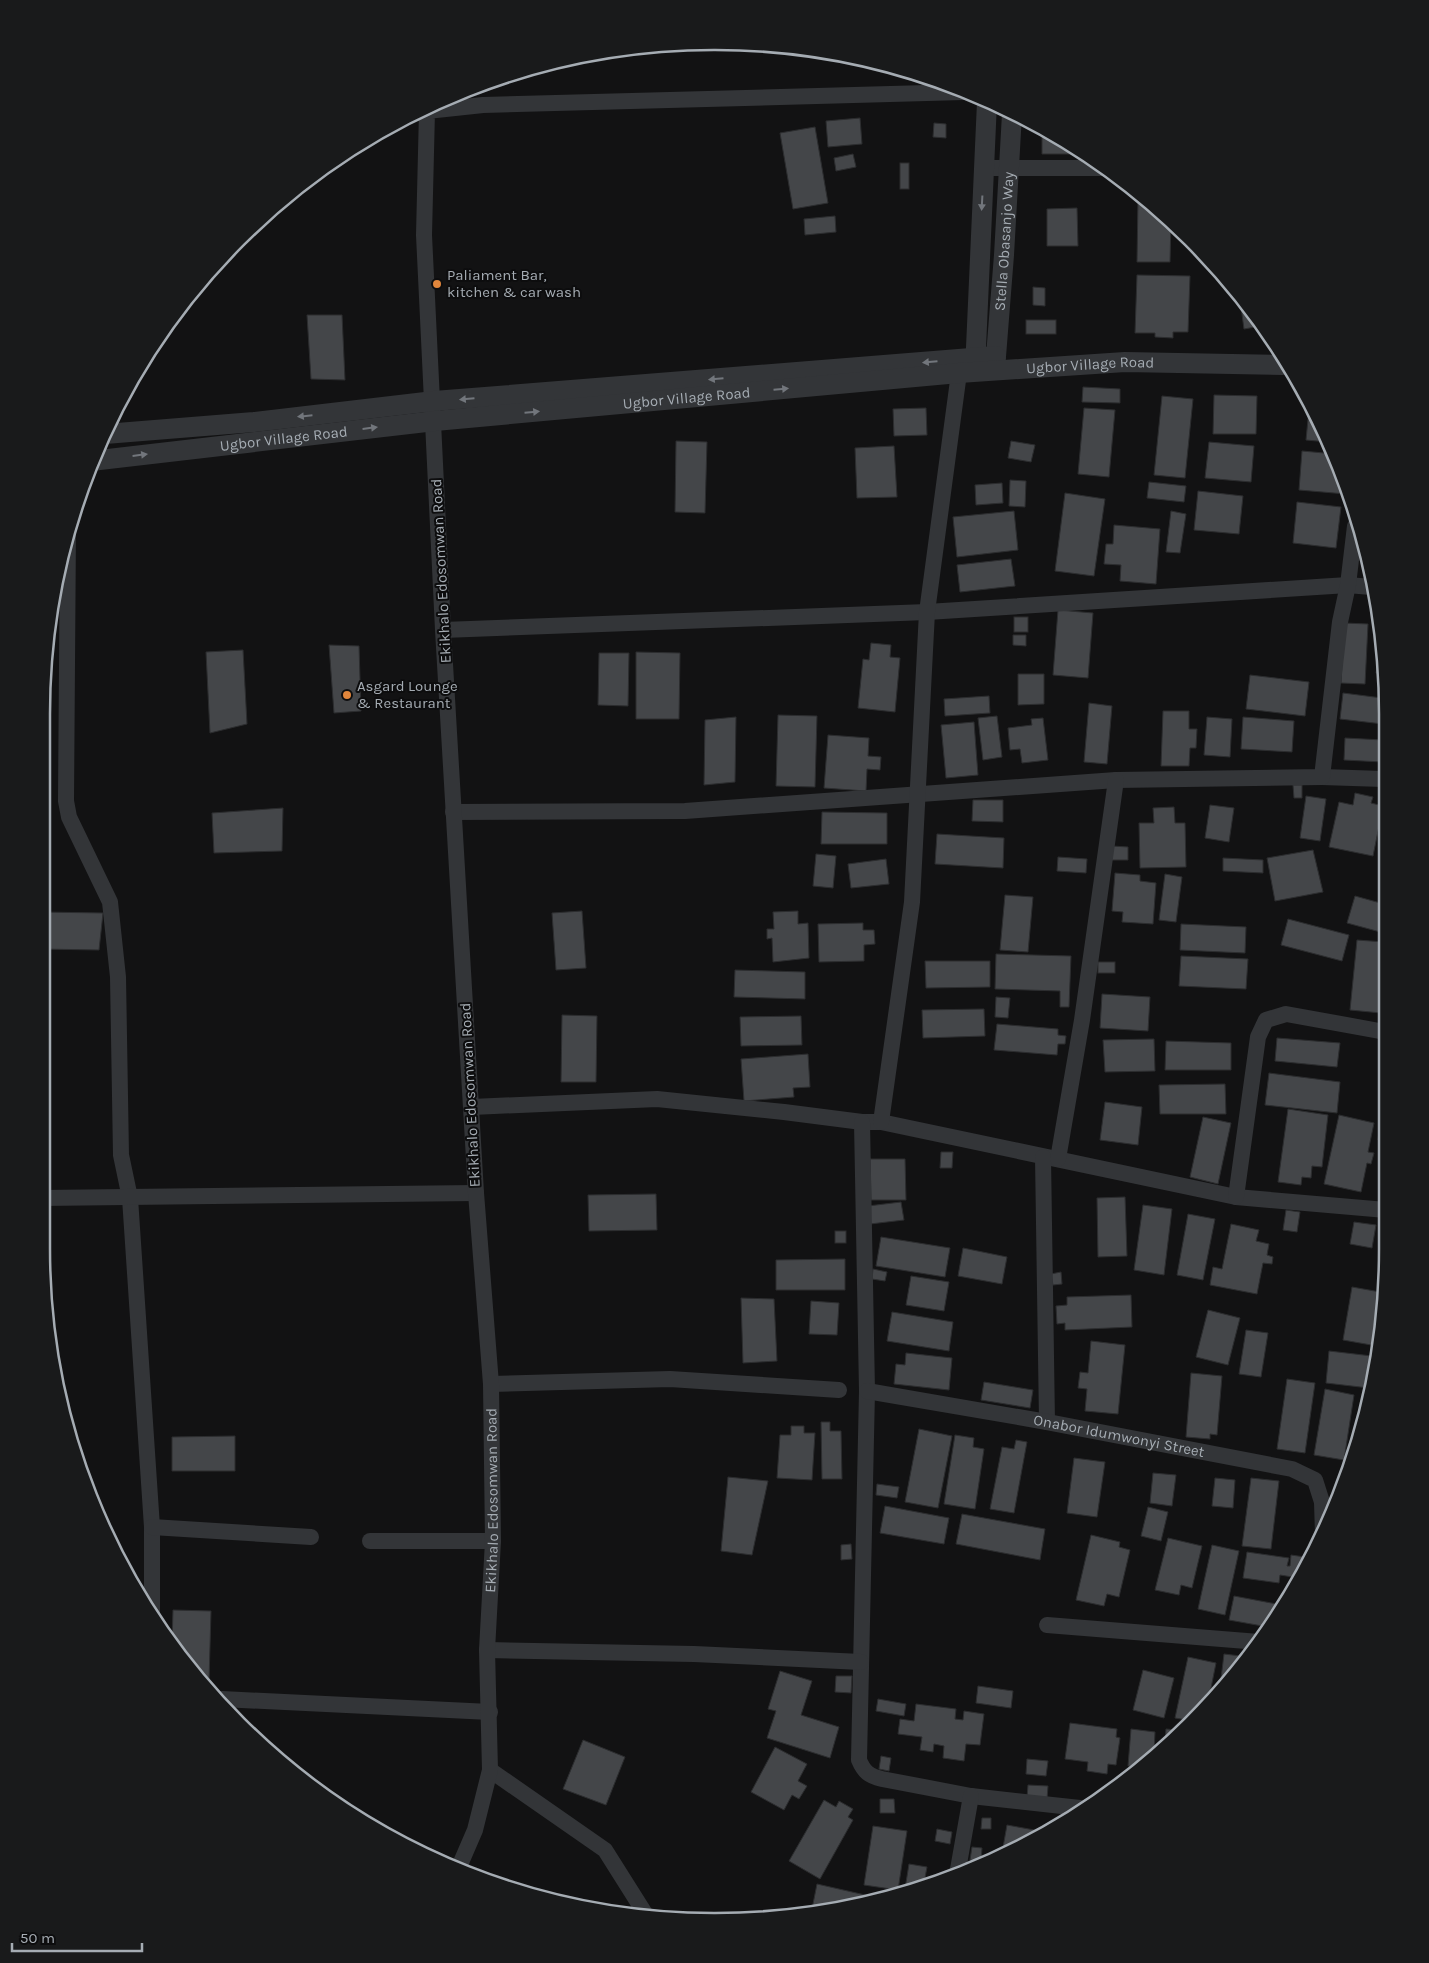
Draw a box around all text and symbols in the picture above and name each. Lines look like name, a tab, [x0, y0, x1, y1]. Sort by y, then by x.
street label: Stella Obasanjo Way	[991, 171, 1018, 312]
one-way arrow	[978, 196, 986, 212]
place label: Paliament Bar, kitchen & car wash	[447, 266, 581, 301]
marker: Paliament Bar, kitchen & car wash	[431, 278, 443, 290]
street label: Ugbor Village Road	[1026, 353, 1154, 378]
one-way arrow	[922, 358, 938, 366]
one-way arrow	[708, 375, 724, 383]
street label: Ugbor Village Road	[622, 383, 751, 413]
one-way arrow	[773, 385, 789, 393]
one-way arrow	[458, 395, 474, 403]
one-way arrow	[524, 408, 540, 416]
one-way arrow	[297, 412, 313, 420]
street label: Ugbor Village Road	[219, 422, 348, 455]
one-way arrow	[363, 424, 379, 432]
one-way arrow	[132, 451, 148, 459]
street label: Ekikhalo Edosomwan Road	[427, 478, 455, 664]
place label: Asgard Lounge & Restaurant	[357, 677, 458, 712]
marker: Asgard Lounge & Restaurant	[341, 689, 353, 701]
street label: Ekikhalo Edosomwan Road	[456, 1002, 484, 1188]
street label: Ekikhalo Edosomwan Road	[481, 1408, 502, 1593]
street label: Onabor Idumwonyi Street	[1032, 1411, 1206, 1461]
scale bar	[12, 1920, 142, 1952]
text: 50 m	[20, 1929, 55, 1947]

